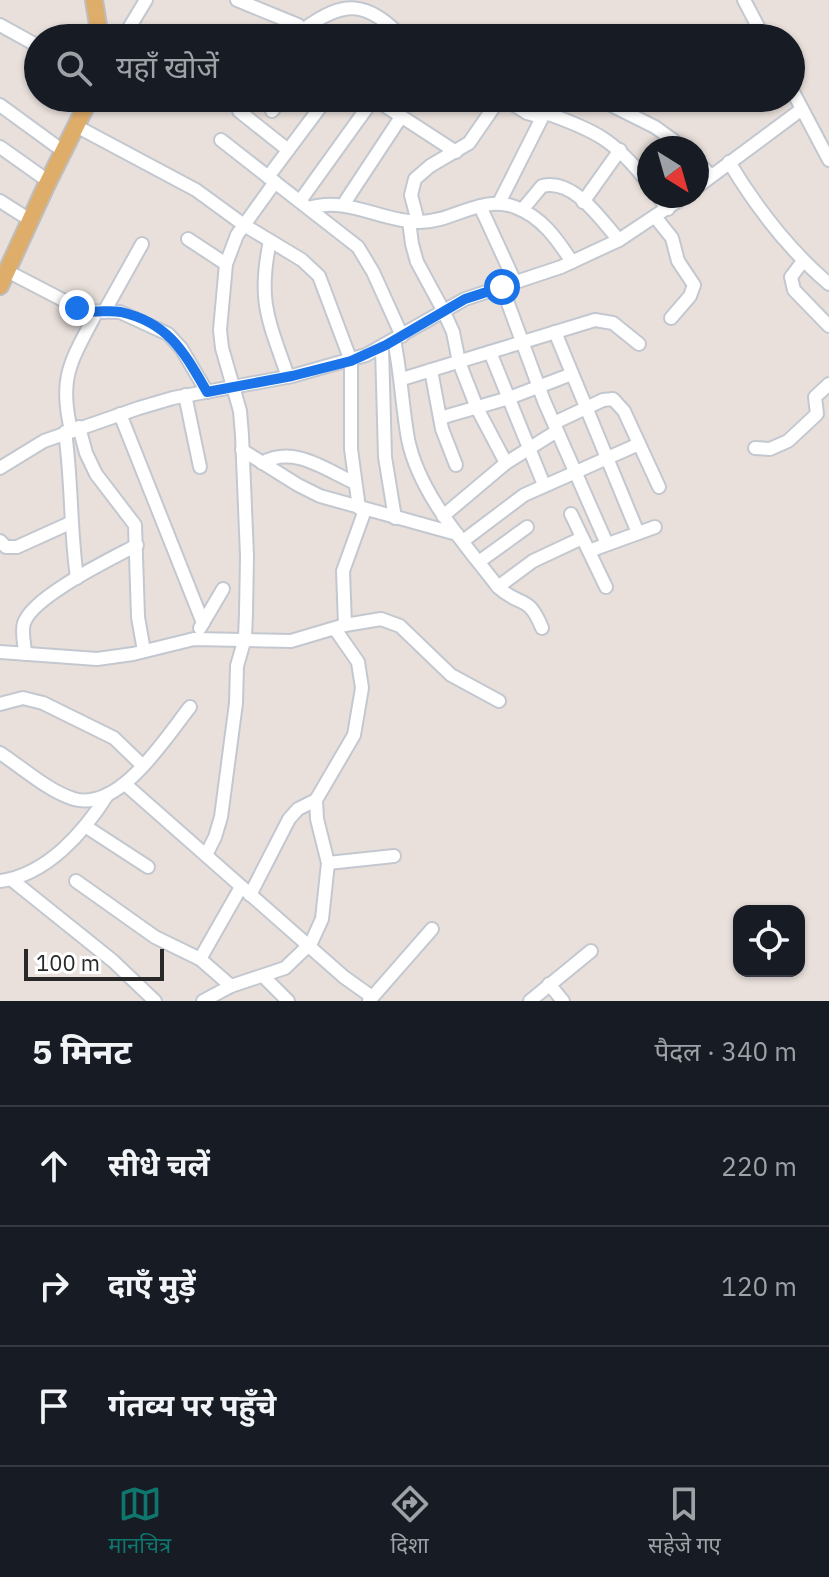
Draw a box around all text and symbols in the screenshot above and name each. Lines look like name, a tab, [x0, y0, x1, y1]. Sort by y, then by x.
search box	[24, 24, 805, 112]
icon: search	[52, 46, 96, 90]
text: यहाँ खोजें	[116, 47, 219, 86]
north arrow	[637, 136, 709, 208]
route start	[484, 269, 520, 305]
route end	[59, 290, 95, 326]
map controls	[733, 905, 805, 977]
button: locate	[733, 905, 805, 977]
scale bar	[24, 945, 164, 981]
text: 100 m	[36, 948, 100, 977]
text: 5 मिनट	[32, 1029, 132, 1073]
text: पैदल · 340 m	[654, 1034, 797, 1068]
icon: ahead	[32, 1144, 76, 1188]
text: सीधे चलें	[108, 1145, 210, 1184]
text: 220 m	[721, 1149, 797, 1183]
icon: right	[32, 1264, 76, 1308]
text: दाएँ मुड़ें	[108, 1265, 196, 1304]
text: 120 m	[721, 1269, 797, 1303]
icon: arrive	[32, 1384, 76, 1428]
text: गंतव्य पर पहुँचे	[108, 1385, 276, 1424]
tab: मानचित्र	[108, 1482, 171, 1562]
tab: दिशा	[388, 1482, 432, 1562]
tab: सहेजे गए	[648, 1482, 721, 1562]

